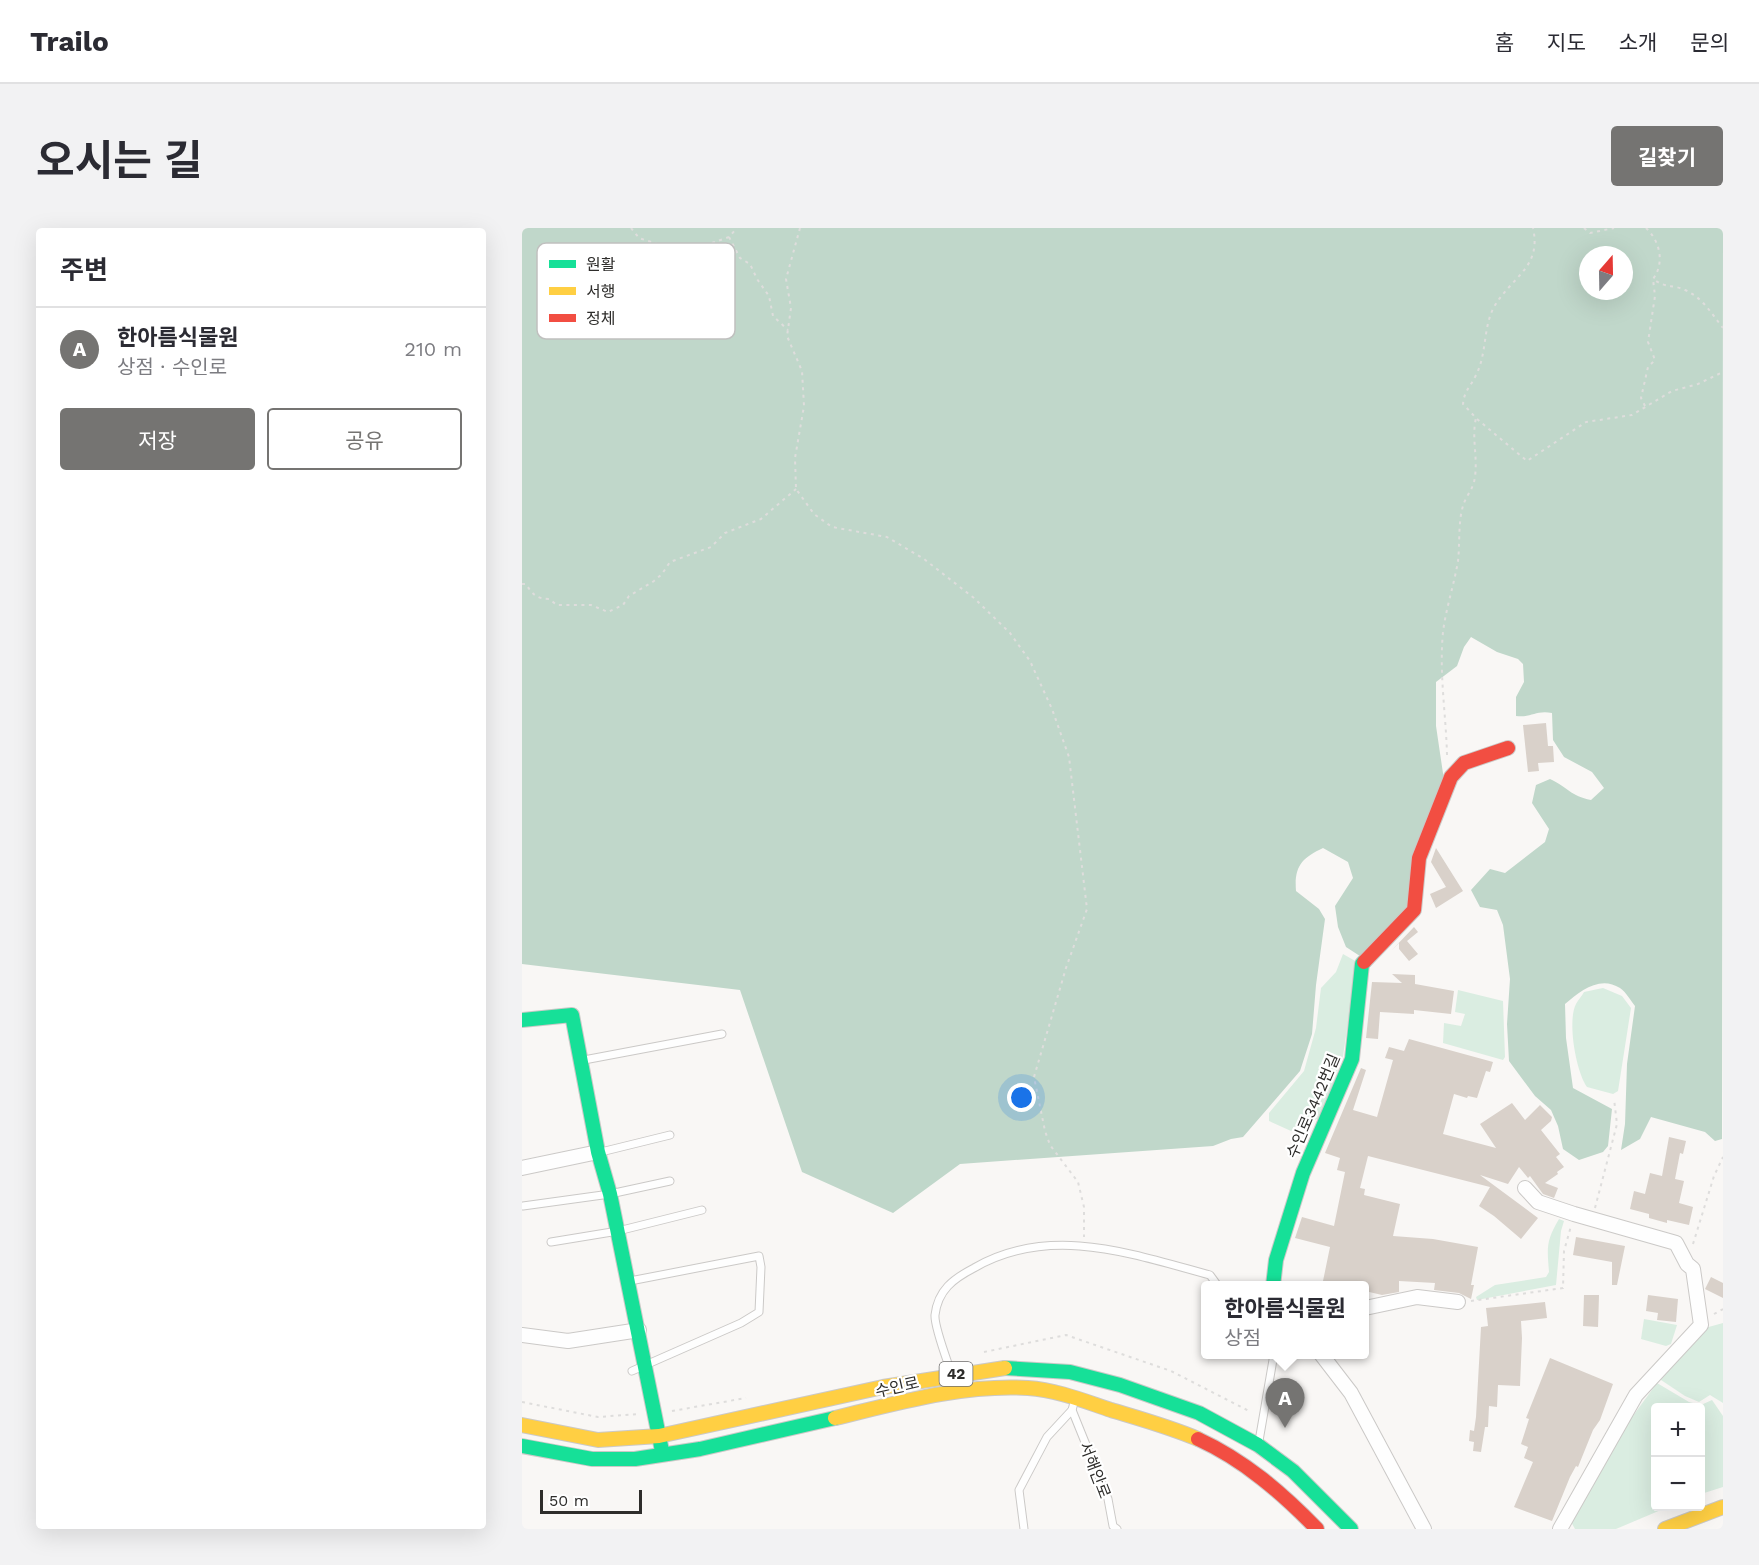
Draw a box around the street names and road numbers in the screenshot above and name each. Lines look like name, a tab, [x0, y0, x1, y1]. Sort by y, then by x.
street label: 수인로3442번길	[1282, 1051, 1344, 1161]
road number: 42	[940, 1362, 972, 1386]
street label: 수인로	[873, 1373, 921, 1401]
street label: 서해안로	[1076, 1439, 1115, 1501]

